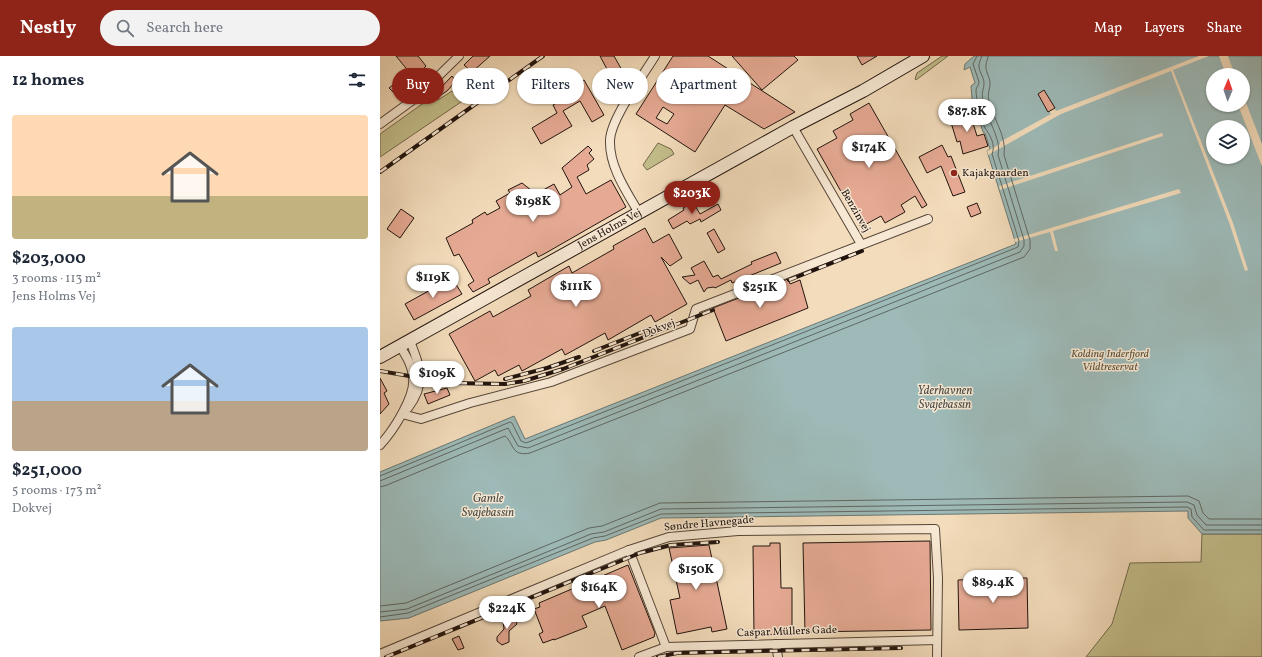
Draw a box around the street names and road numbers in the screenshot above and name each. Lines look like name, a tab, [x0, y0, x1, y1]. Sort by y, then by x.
street label: Benzinvej	[837, 187, 873, 235]
street label: Jens Holms Vej	[575, 205, 644, 253]
street label: Dokvej	[641, 316, 677, 342]
street label: Søndre Havnegade	[663, 513, 755, 535]
street label: Caspar Müllers Gade	[737, 623, 837, 641]

